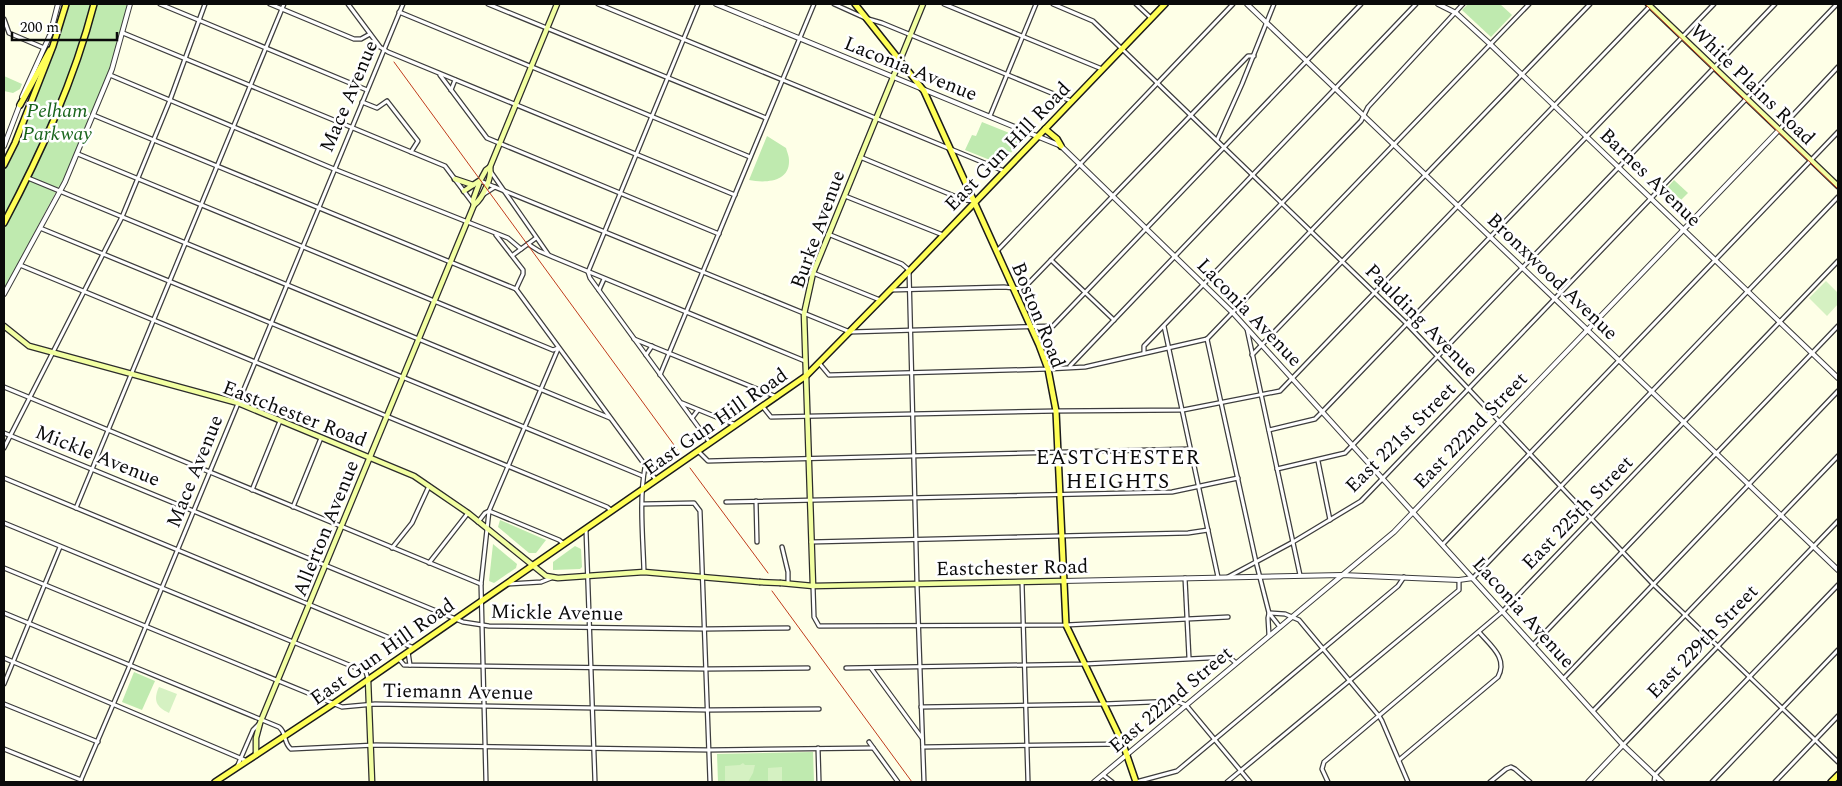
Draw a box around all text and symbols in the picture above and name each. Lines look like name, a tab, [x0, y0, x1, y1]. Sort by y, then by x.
scale bar	[12, 10, 118, 42]
text: 200 m	[20, 16, 59, 39]
street label: White Plains Road	[1683, 17, 1822, 153]
street label: Laconia Avenue	[839, 29, 982, 109]
street label: Mace Avenue	[312, 36, 386, 157]
street label: East Gun Hill Road	[938, 75, 1078, 219]
park label: Pelham Parkway	[22, 96, 92, 149]
street label: Barnes Avenue	[1592, 121, 1708, 234]
street label: Burke Avenue	[783, 166, 853, 293]
street label: Bronxwood Avenue	[1480, 206, 1625, 347]
street label: Laconia Avenue	[1189, 251, 1309, 374]
street label: Paulding Avenue	[1358, 257, 1485, 384]
street label: Boston Road	[1003, 258, 1073, 373]
street label: East Gun Hill Road	[637, 361, 794, 483]
street label: East 222nd Street	[1407, 365, 1535, 496]
street label: Eastchester Road	[218, 373, 371, 455]
street label: East 221st Street	[1338, 375, 1463, 500]
street label: Mace Avenue	[159, 410, 231, 532]
street label: Mickle Avenue	[31, 417, 165, 495]
district label: EASTCHESTER HEIGHTS	[1036, 442, 1200, 498]
street label: East 225th Street	[1515, 448, 1640, 577]
street label: Allerton Avenue	[285, 456, 367, 601]
street label: Laconia Avenue	[1465, 550, 1582, 675]
street label: Eastchester Road	[936, 552, 1089, 584]
street label: East 229th Street	[1640, 577, 1765, 706]
street label: East Gun Hill Road	[304, 591, 461, 713]
street label: Mickle Avenue	[490, 597, 624, 629]
street label: East 222nd Street	[1102, 639, 1239, 761]
street label: Tiemann Avenue	[382, 676, 534, 708]

